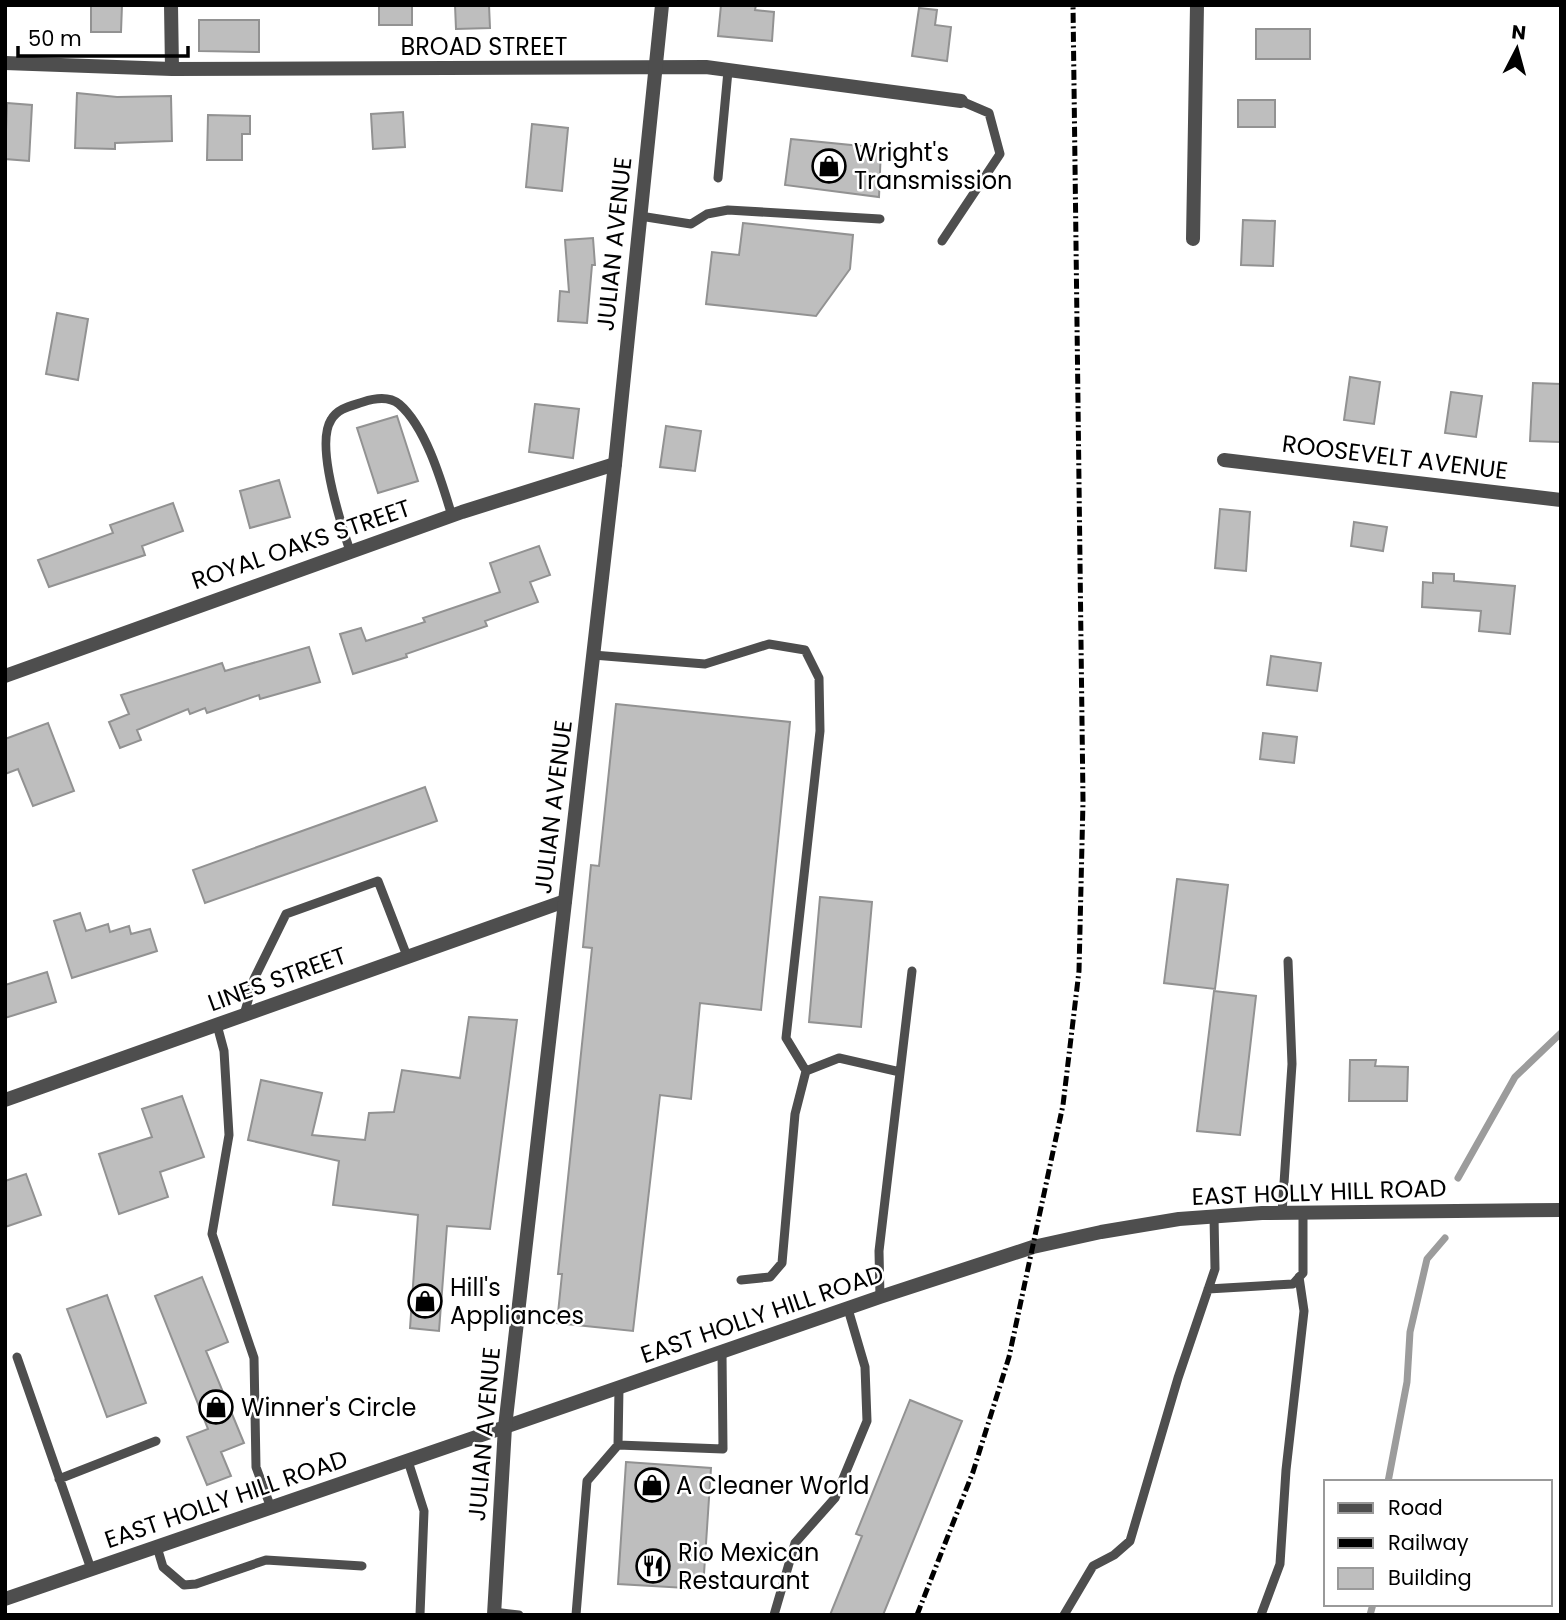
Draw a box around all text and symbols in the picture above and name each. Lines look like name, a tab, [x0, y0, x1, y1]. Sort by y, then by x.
scale bar	[18, 14, 187, 58]
north arrow	[1482, 14, 1552, 84]
text: N	[1510, 18, 1527, 47]
text: 50 m	[28, 24, 82, 53]
street label: BROAD STREET	[401, 30, 568, 63]
place label: Wright's Transmission	[854, 136, 1012, 197]
shop icon: Wright's Transmission	[810, 147, 848, 185]
street label: JULIAN AVENUE	[588, 155, 640, 333]
street label: ROOSEVELT AVENUE	[1280, 427, 1510, 487]
street label: ROYAL OAKS STREET	[187, 491, 415, 597]
street label: JULIAN AVENUE	[526, 718, 580, 896]
street label: LINES STREET	[203, 939, 351, 1019]
street label: EAST HOLLY HILL ROAD	[1191, 1171, 1447, 1213]
street label: EAST HOLLY HILL ROAD	[636, 1257, 888, 1371]
place label: Hill's Appliances	[450, 1271, 584, 1332]
shop icon: Hill's Appliances	[406, 1282, 444, 1320]
street label: JULIAN AVENUE	[460, 1346, 508, 1522]
shop icon: Winner's Circle	[197, 1388, 235, 1426]
place label: Winner's Circle	[241, 1391, 416, 1424]
street label: EAST HOLLY HILL ROAD	[100, 1442, 352, 1556]
shop icon: A Cleaner World	[633, 1466, 671, 1504]
place label: A Cleaner World	[676, 1469, 870, 1502]
legend	[1324, 1480, 1552, 1606]
text: Road	[1388, 1493, 1443, 1522]
text: Railway	[1388, 1528, 1469, 1557]
place label: Rio Mexican Restaurant	[678, 1536, 819, 1597]
restaurant icon: Rio Mexican Restaurant	[634, 1547, 672, 1585]
text: Building	[1388, 1563, 1472, 1592]

